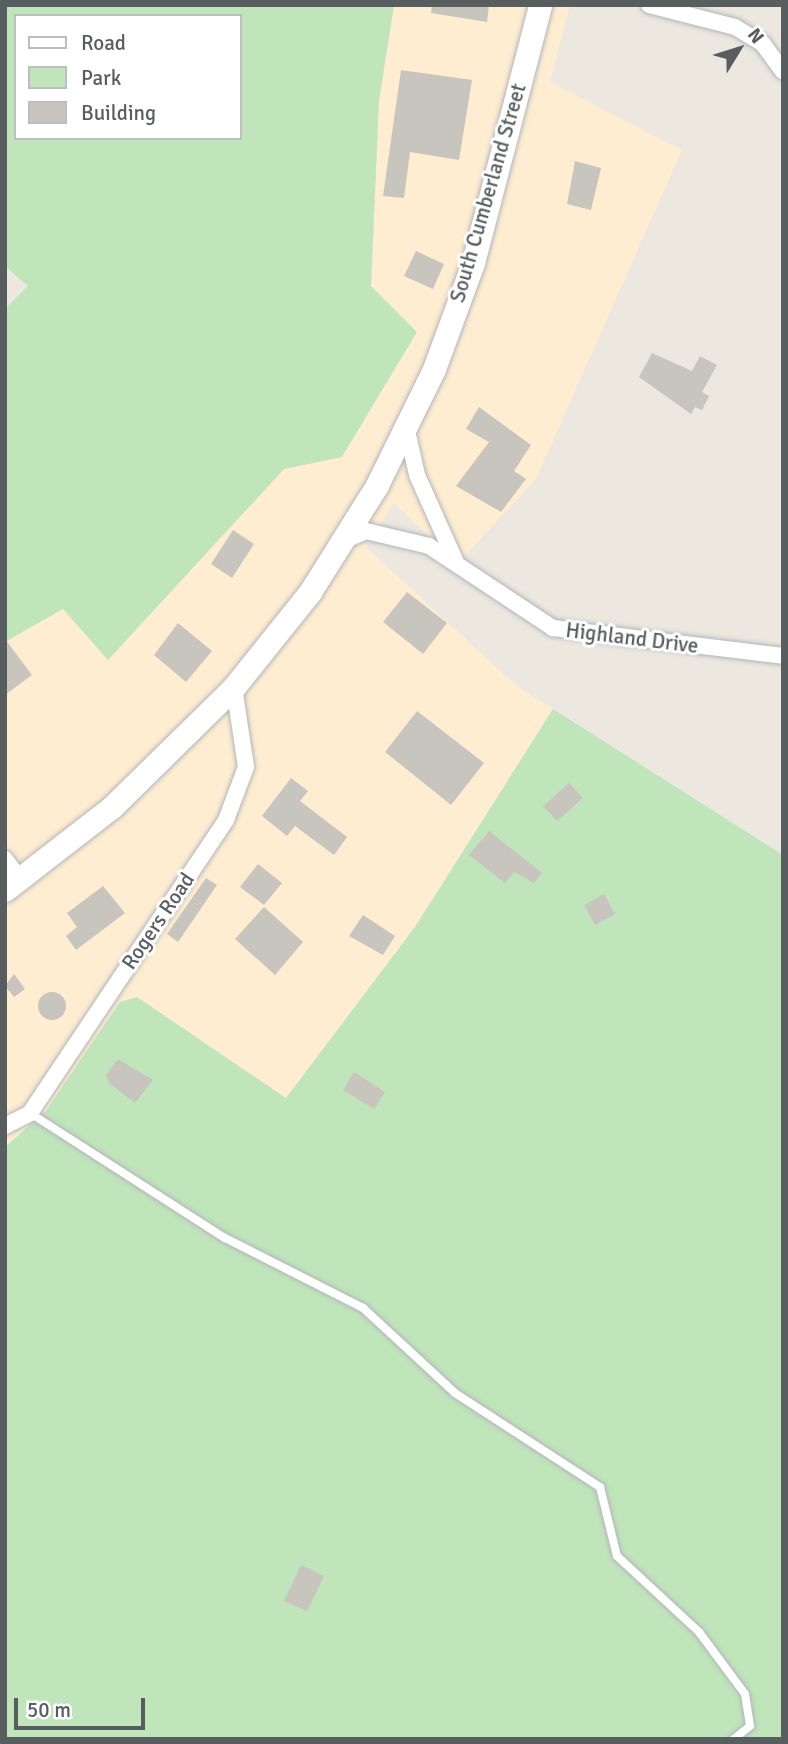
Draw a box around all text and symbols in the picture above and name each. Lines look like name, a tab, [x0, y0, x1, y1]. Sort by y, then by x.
legend	[14, 14, 242, 140]
north arrow	[704, 14, 774, 84]
text: N	[742, 23, 769, 49]
text: Road	[81, 30, 126, 56]
text: Park	[81, 65, 121, 91]
street label: South Cumberland Street	[445, 81, 531, 305]
text: Building	[81, 100, 156, 126]
street label: Highland Drive	[564, 617, 700, 659]
street label: Rogers Road	[116, 868, 200, 974]
scale bar	[18, 1684, 149, 1728]
text: 50 m	[27, 1697, 71, 1723]

